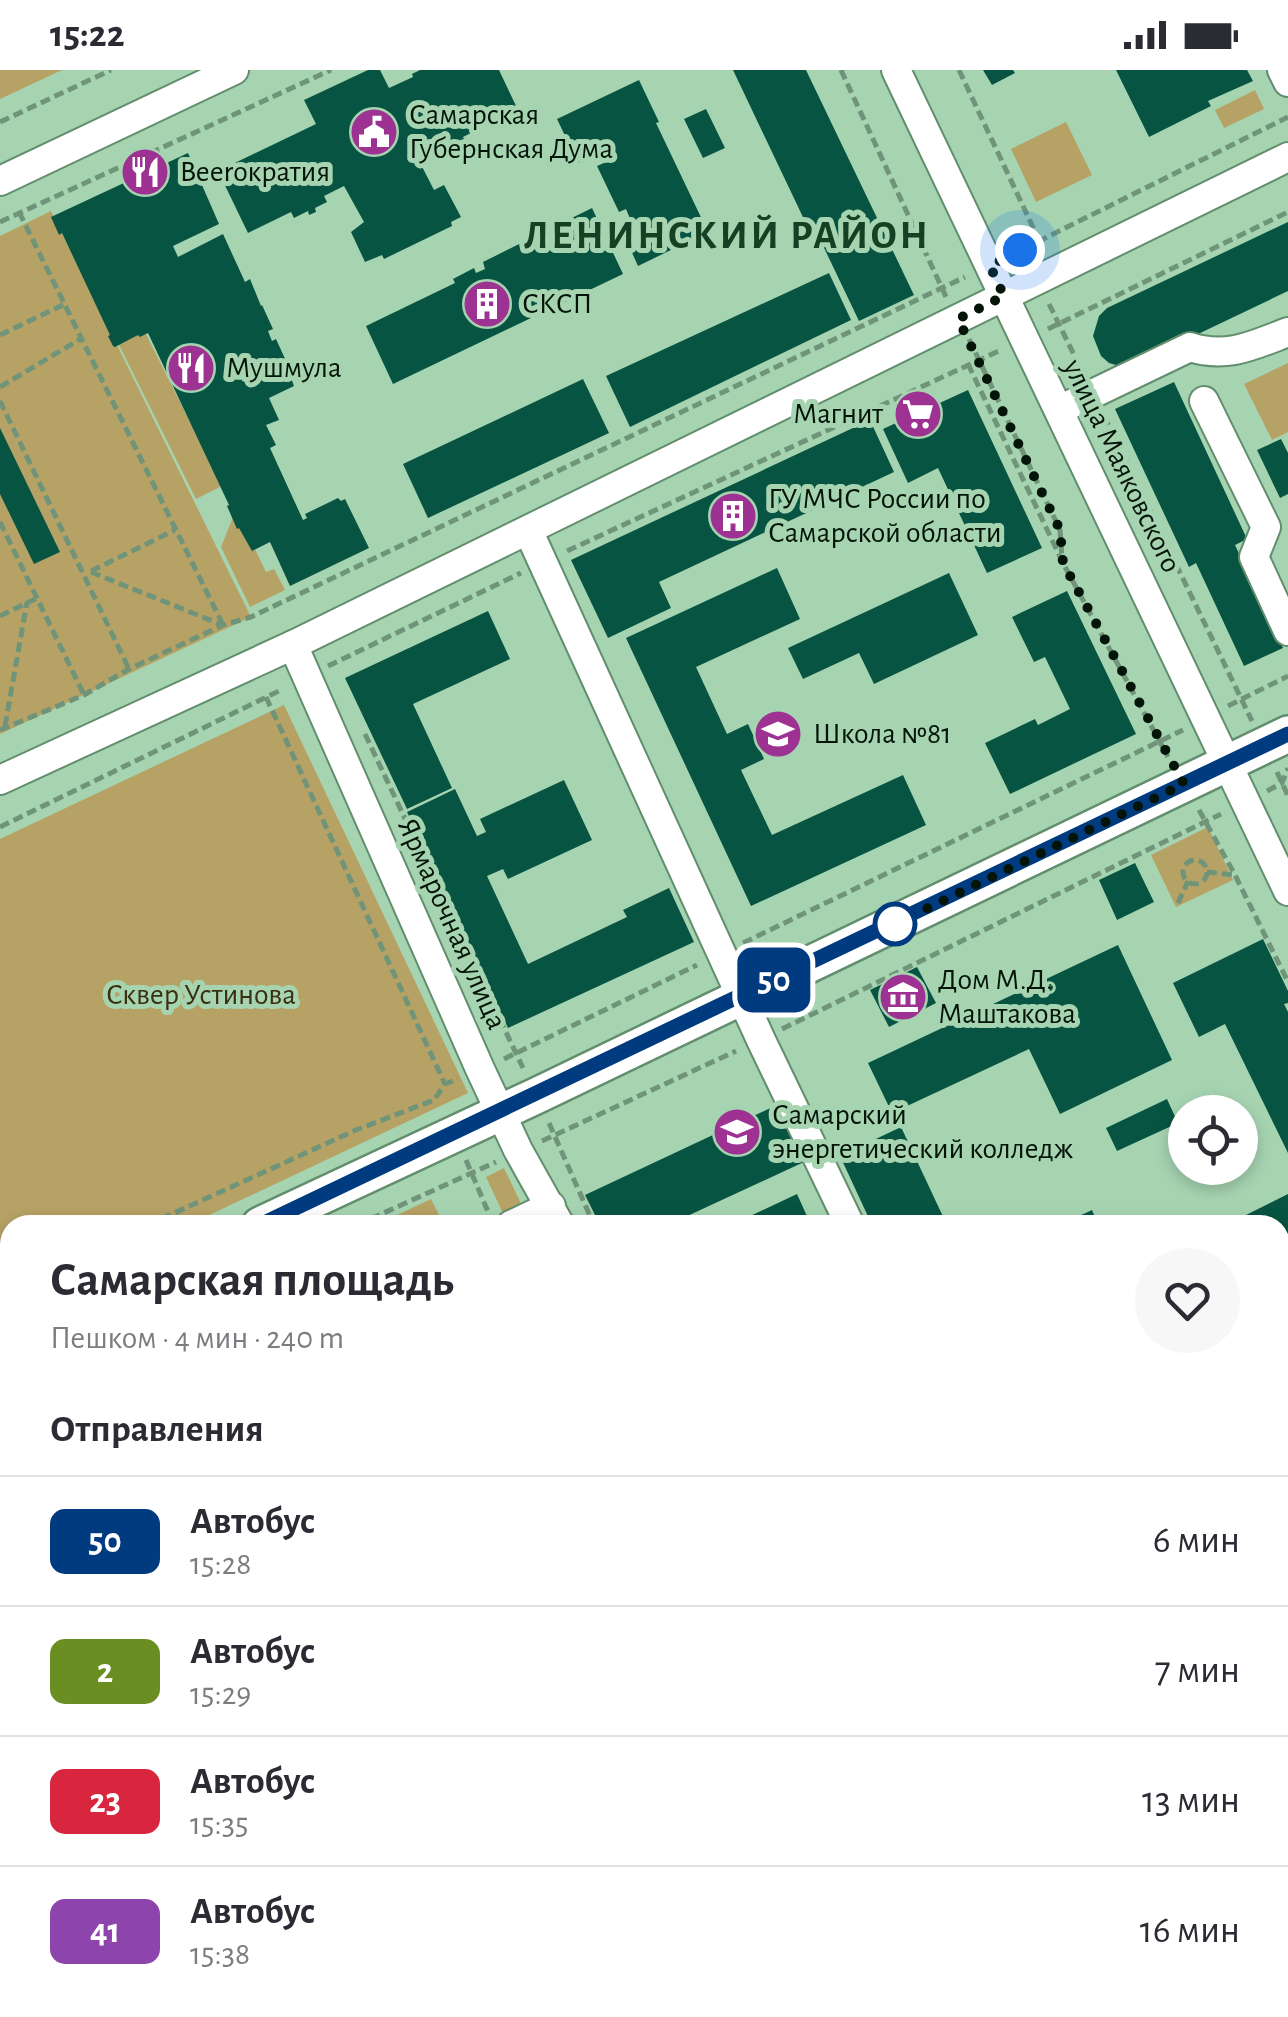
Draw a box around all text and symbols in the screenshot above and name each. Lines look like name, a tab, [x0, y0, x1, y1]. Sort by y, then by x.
text: 15:22	[50, 16, 125, 54]
place label: Самарская Губернская Дума	[409, 100, 613, 164]
public building icon: Самарская Губернская Дума	[348, 106, 400, 158]
restaurant icon: Beerократия	[119, 146, 171, 198]
place label: Beerократия	[180, 157, 330, 187]
district label: ЛЕНИНСКИЙ РАЙОН	[524, 214, 930, 256]
your location	[995, 225, 1045, 275]
building icon: СКСП	[461, 278, 513, 330]
place label: СКСП	[522, 289, 592, 319]
restaurant icon: Мушмула	[165, 342, 217, 394]
place label: Мушмула	[226, 353, 342, 383]
street label: улица Маяковского	[1057, 354, 1187, 577]
supermarket icon: Магнит	[892, 388, 944, 440]
place label: Магнит	[793, 399, 883, 429]
place label: ГУ МЧС России по Самарской области	[768, 484, 1002, 548]
building icon: ГУ МЧС России по Самарской области	[707, 490, 759, 542]
school or university icon: Школа №81	[752, 708, 804, 760]
place label: Школа №81	[813, 719, 952, 749]
street label: Ярмарочная улица	[392, 814, 512, 1034]
unlabelled marker	[874, 903, 916, 945]
line badge: 50	[729, 948, 819, 1012]
text: 50	[757, 963, 791, 998]
place label: Дом М.Д. Маштакова	[938, 965, 1076, 1029]
museum icon: Дом М.Д. Маштакова	[877, 971, 929, 1023]
park label: Сквер Устинова	[106, 980, 296, 1010]
map controls	[1168, 1095, 1258, 1185]
button: locate	[1168, 1095, 1258, 1185]
place label: Самарский энергетический колледж	[772, 1100, 1073, 1164]
school or university icon: Самарский энергетический колледж	[711, 1106, 763, 1158]
button: heart	[1135, 1248, 1240, 1353]
text: Самарская площадь	[50, 1257, 454, 1305]
text: Пешком · 4 мин · 240 m	[50, 1322, 344, 1354]
text: Отправления	[50, 1411, 264, 1449]
text: Автобус	[190, 1503, 315, 1541]
text: 6 мин	[1153, 1522, 1240, 1560]
text: 50	[88, 1524, 122, 1559]
text: 15:28	[190, 1548, 251, 1580]
text: Автобус	[190, 1633, 315, 1671]
text: 7 мин	[1155, 1652, 1240, 1690]
text: 2	[97, 1654, 113, 1689]
text: 15:29	[190, 1678, 251, 1710]
text: Автобус	[190, 1763, 315, 1801]
text: 13 мин	[1142, 1782, 1240, 1820]
text: 23	[89, 1784, 121, 1819]
text: 15:35	[190, 1808, 248, 1840]
text: Автобус	[190, 1893, 315, 1931]
text: 16 мин	[1140, 1912, 1240, 1950]
text: 41	[90, 1914, 120, 1949]
text: 15:38	[190, 1938, 250, 1970]

